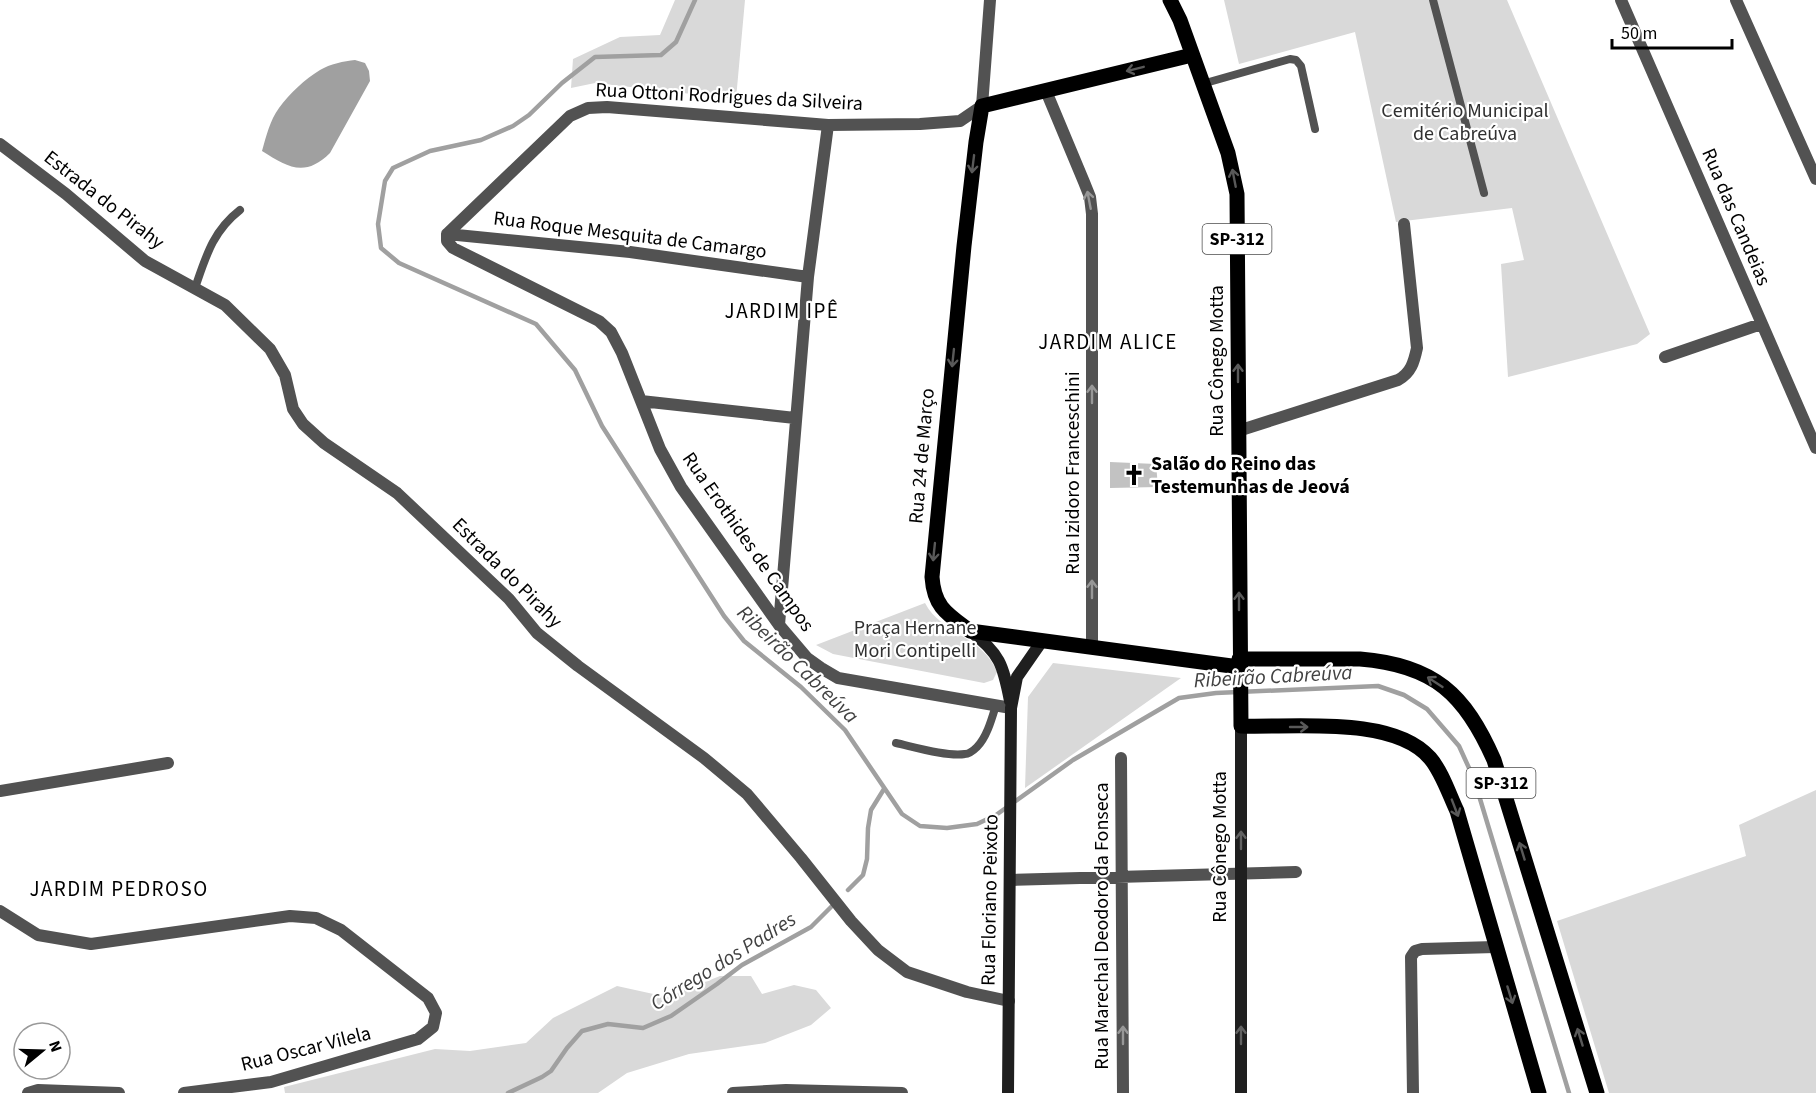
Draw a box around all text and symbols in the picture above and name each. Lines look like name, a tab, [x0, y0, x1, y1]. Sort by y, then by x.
scale bar	[1612, 12, 1732, 50]
text: 50 m	[1621, 21, 1657, 46]
one-way arrow	[1126, 63, 1145, 75]
street label: Rua Ottoni Rodrigues da Silveira	[594, 76, 864, 118]
park label: Cemitério Municipal de Cabreúva	[1381, 97, 1549, 148]
street label: Estrada do Pirahy	[38, 144, 171, 256]
street label: Rua das Candeias	[1694, 144, 1778, 290]
one-way arrow	[968, 154, 979, 174]
one-way arrow	[1228, 169, 1239, 188]
one-way arrow	[1083, 190, 1094, 210]
street label: Rua Roque Mesquita de Camargo	[492, 204, 768, 266]
road number: SP-312	[1202, 224, 1272, 254]
street label: Rua Cônego Motta	[1203, 285, 1231, 437]
district label: JARDIM IPÊ	[725, 296, 839, 326]
district label: JARDIM ALICE	[1038, 327, 1178, 357]
one-way arrow	[947, 348, 958, 367]
one-way arrow	[1232, 363, 1244, 383]
street label: Rua Izidoro Franceschini	[1059, 371, 1087, 575]
one-way arrow	[1086, 385, 1098, 405]
street label: Rua 24 de Março	[902, 387, 942, 525]
street label: Rua Erothides de Campos	[675, 447, 821, 637]
place label: Salão do Reino das Testemunhas de Jeová	[1151, 450, 1350, 501]
church icon: Salão do Reino das Testemunhas de Jeová	[1122, 463, 1146, 487]
street label: Estrada do Pirahy	[445, 511, 569, 635]
one-way arrow	[928, 542, 939, 562]
one-way arrow	[1086, 580, 1098, 600]
one-way arrow	[1233, 591, 1245, 611]
water label: Ribeirão Cabreúva	[730, 598, 866, 730]
park label: Praça Hernane Mori Contipelli	[854, 614, 976, 665]
water label: Ribeirão Cabreúva	[1193, 657, 1353, 695]
one-way arrow	[1428, 676, 1444, 688]
one-way arrow	[1289, 721, 1309, 733]
road number: SP-312	[1466, 768, 1536, 798]
street label: Rua Cônego Motta	[1206, 771, 1234, 923]
street label: Rua Marechal Deodoro da Fonseca	[1088, 782, 1116, 1070]
one-way arrow	[1450, 799, 1461, 817]
street label: Rua Floriano Peixoto	[975, 814, 1005, 986]
one-way arrow	[1235, 830, 1247, 850]
one-way arrow	[1516, 842, 1527, 861]
district label: JARDIM PEDROSO	[29, 874, 209, 904]
water label: Córrego dos Padres	[644, 904, 802, 1018]
one-way arrow	[1505, 985, 1516, 1004]
street label: Rua Oscar Vilela	[238, 1019, 374, 1079]
north arrow	[12, 1021, 72, 1081]
one-way arrow	[1117, 1025, 1128, 1045]
one-way arrow	[1235, 1025, 1247, 1045]
one-way arrow	[1574, 1028, 1585, 1047]
text: N	[43, 1038, 67, 1055]

